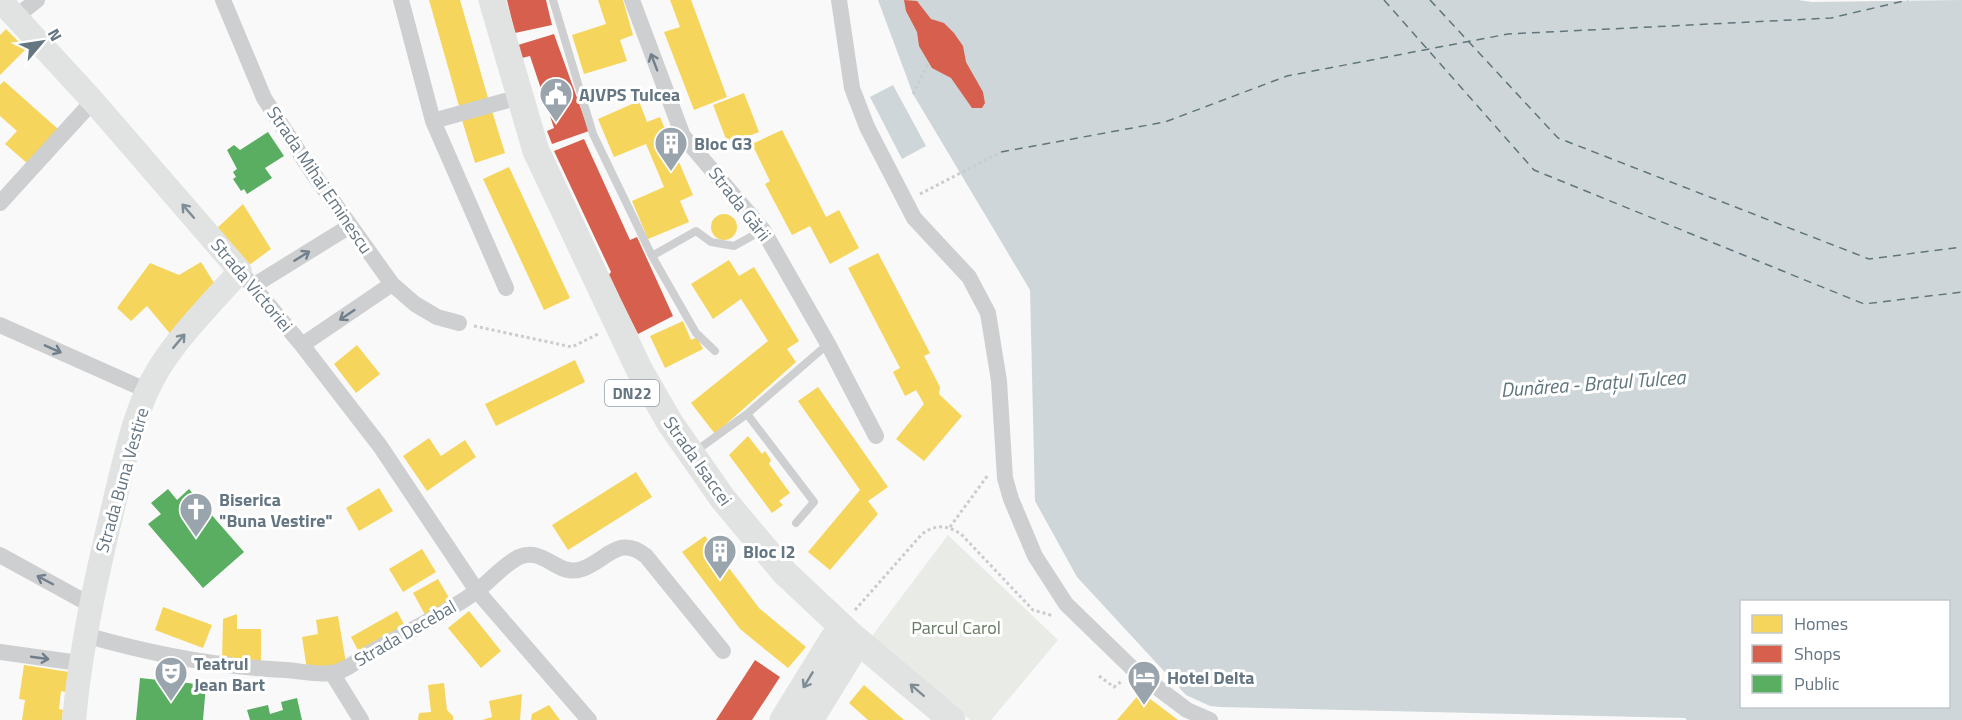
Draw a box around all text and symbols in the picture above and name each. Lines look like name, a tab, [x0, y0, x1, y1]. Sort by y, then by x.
north arrow	[12, 12, 72, 72]
text: N	[42, 24, 68, 45]
one-way arrow	[647, 53, 658, 72]
public building icon: AJVPS Tulcea	[538, 76, 574, 123]
place label: AJVPS Tulcea	[579, 81, 680, 108]
street label: Strada Mihai Eminescu	[260, 101, 380, 259]
building icon: Bloc G3	[653, 125, 689, 172]
place label: Bloc G3	[694, 130, 752, 157]
street label: Strada Gării	[702, 161, 778, 247]
one-way arrow	[181, 204, 195, 219]
street label: Strada Victoriei	[205, 232, 299, 338]
one-way arrow	[293, 250, 310, 262]
one-way arrow	[339, 309, 356, 321]
one-way arrow	[172, 334, 186, 349]
one-way arrow	[44, 343, 62, 355]
water label: Dunărea - Brațul Tulcea	[1500, 361, 1687, 405]
road number: DN22	[605, 380, 659, 406]
street label: Strada Buna Vestire	[88, 404, 156, 556]
street label: Strada Isaccei	[657, 411, 739, 511]
place label: Biserica "Buna Vestire"	[219, 486, 333, 534]
church icon: Biserica "Buna Vestire"	[178, 491, 214, 538]
building icon: Bloc I2	[702, 533, 738, 580]
place label: Bloc I2	[743, 538, 796, 565]
one-way arrow	[36, 574, 54, 585]
street label: Strada Decebal	[349, 593, 461, 673]
legend	[1740, 600, 1950, 708]
text: Homes	[1794, 610, 1848, 637]
park label: Parcul Carol	[911, 614, 1001, 641]
text: Shops	[1794, 640, 1841, 667]
place label: Teatrul Jean Bart	[194, 650, 265, 698]
one-way arrow	[29, 652, 49, 663]
theatre icon: Teatrul Jean Bart	[153, 655, 189, 702]
hotel icon: Hotel Delta	[1126, 659, 1162, 706]
place label: Hotel Delta	[1167, 664, 1254, 691]
text: Public	[1794, 670, 1840, 697]
one-way arrow	[801, 671, 814, 688]
one-way arrow	[910, 683, 925, 697]

